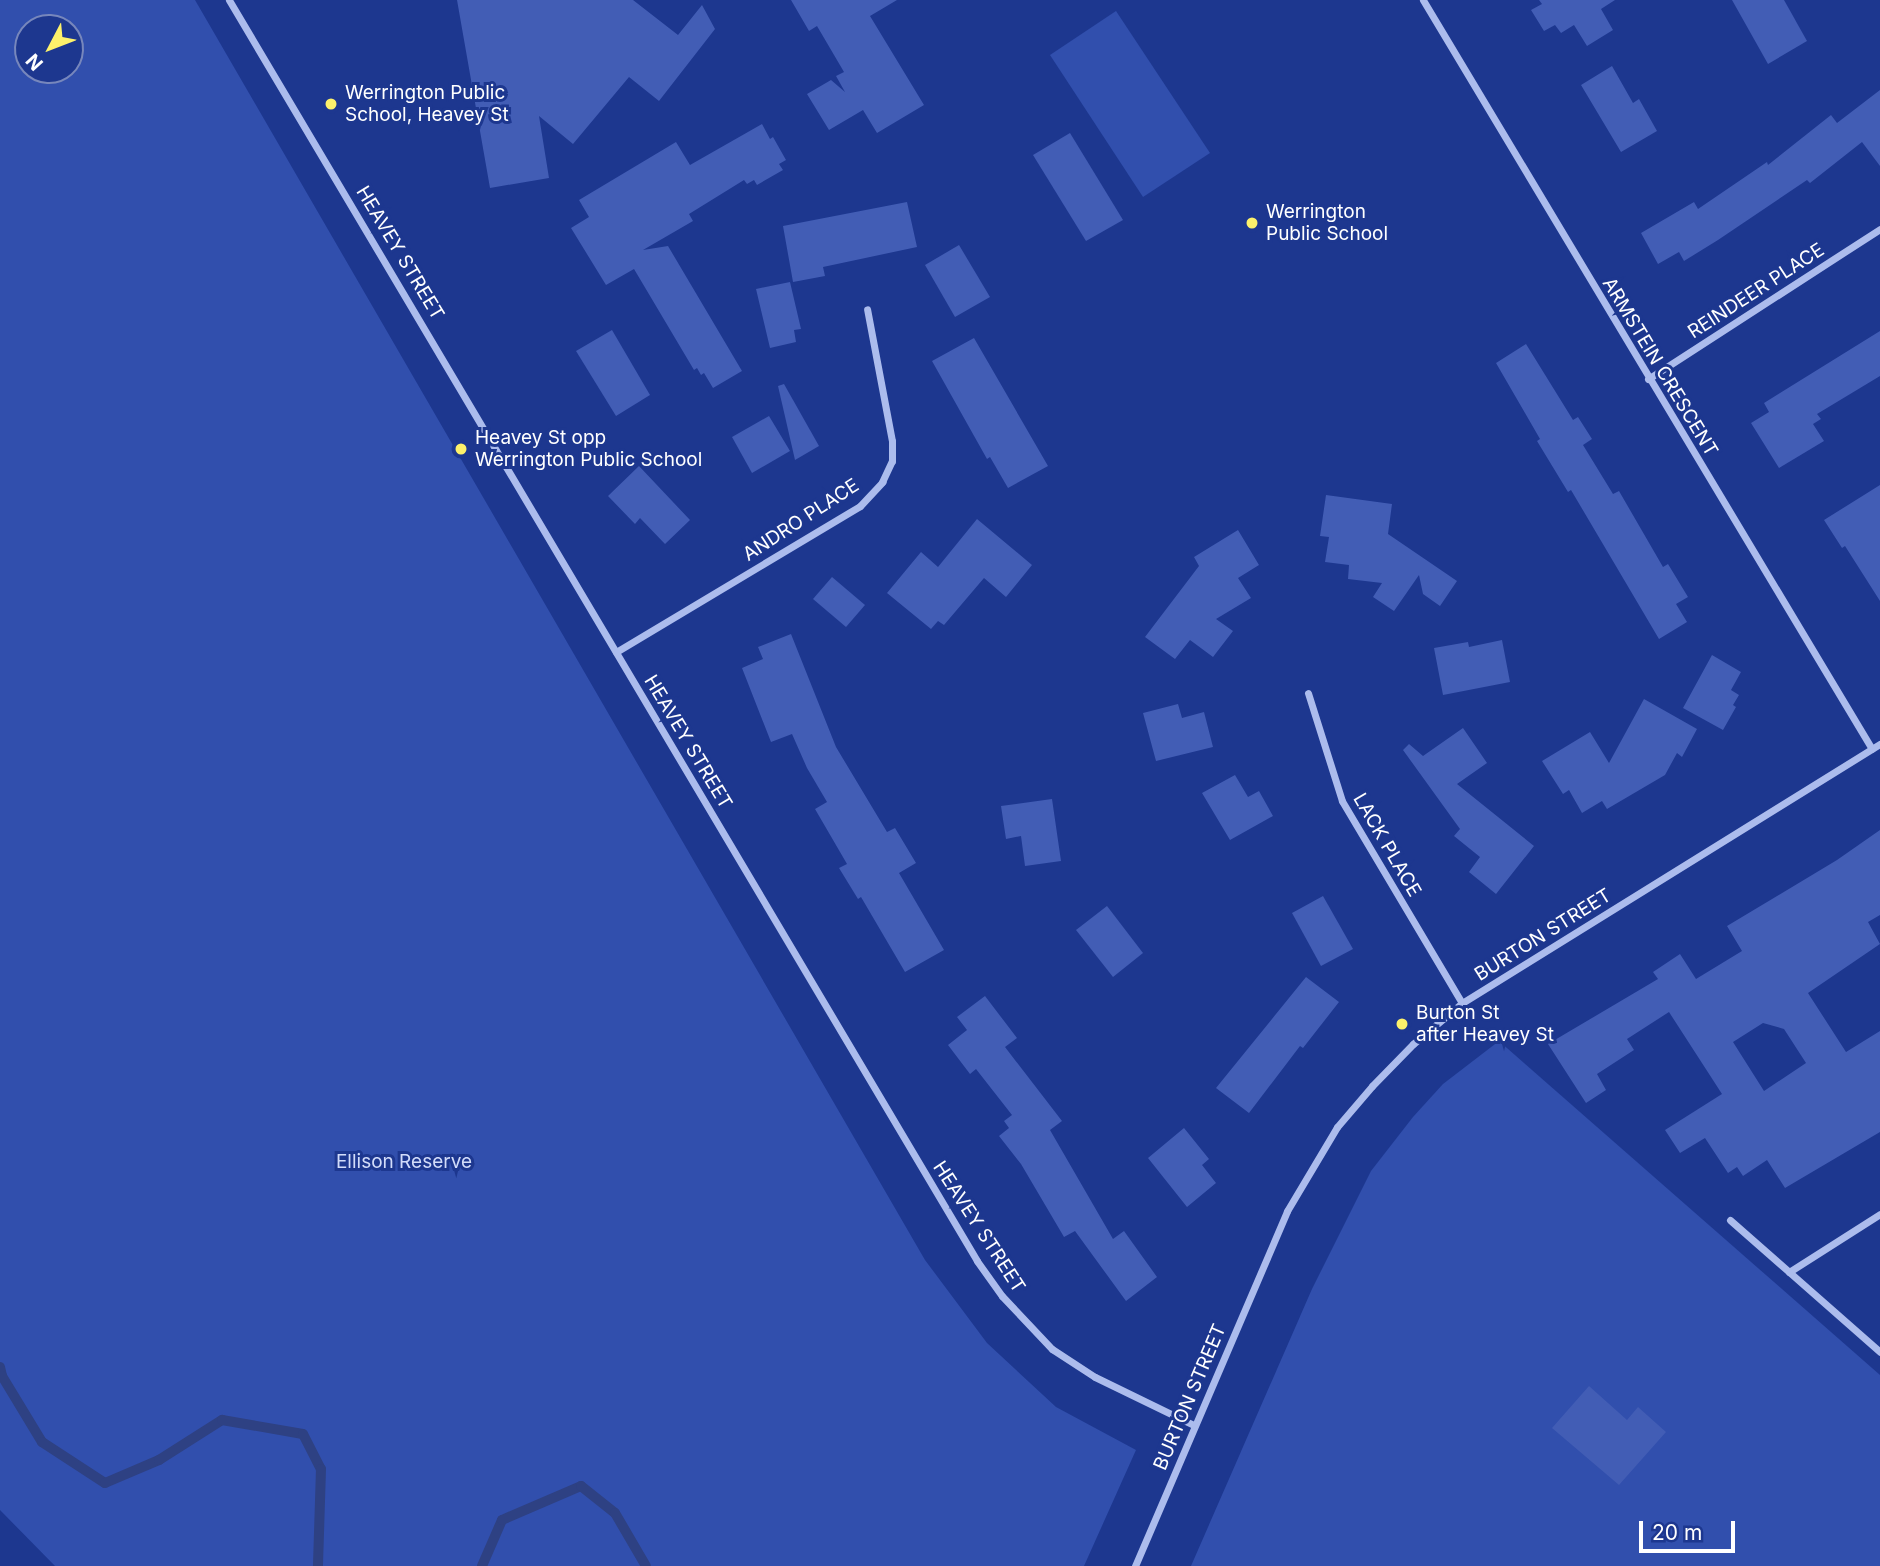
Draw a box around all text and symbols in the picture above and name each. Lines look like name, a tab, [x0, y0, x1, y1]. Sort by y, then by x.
north arrow	[14, 14, 84, 84]
text: N	[21, 49, 48, 75]
place label: Werrington Public School, Heavey St	[345, 82, 509, 126]
marker: Werrington Public School, Heavey St	[323, 96, 339, 112]
street label: HEAVEY STREET	[351, 182, 449, 324]
place label: Werrington Public School	[1266, 201, 1388, 245]
marker: Werrington Public School	[1244, 215, 1260, 231]
street label: REINDEER PLACE	[1684, 238, 1828, 344]
street label: ARMSTEIN CRESCENT	[1598, 273, 1722, 461]
place label: Heavey St opp Werrington Public School	[475, 427, 702, 471]
marker: Heavey St opp Werrington Public School	[453, 441, 469, 457]
street label: ANDRO PLACE	[739, 474, 863, 566]
street label: HEAVEY STREET	[639, 671, 737, 813]
street label: LACK PLACE	[1348, 789, 1426, 901]
street label: BURTON STREET	[1471, 884, 1615, 986]
place label: Burton St after Heavey St	[1416, 1002, 1554, 1046]
marker: Burton St after Heavey St	[1394, 1016, 1410, 1032]
park label: Ellison Reserve	[336, 1151, 472, 1173]
street label: HEAVEY STREET	[928, 1157, 1030, 1297]
street label: BURTON STREET	[1149, 1321, 1231, 1473]
scale bar	[1642, 1506, 1738, 1550]
text: 20 m	[1652, 1520, 1702, 1545]

